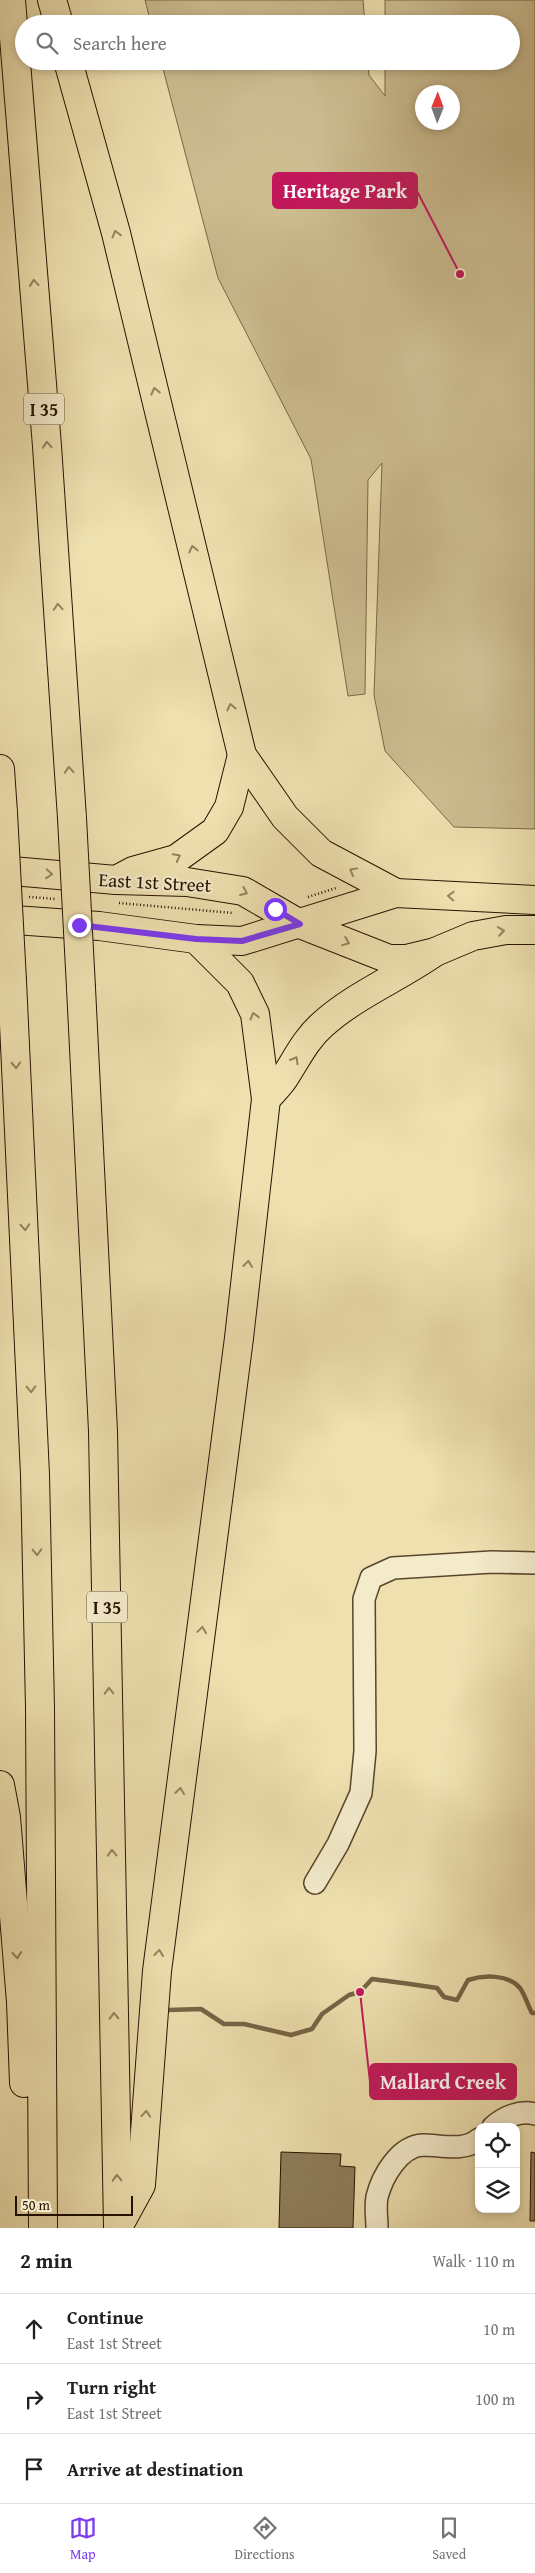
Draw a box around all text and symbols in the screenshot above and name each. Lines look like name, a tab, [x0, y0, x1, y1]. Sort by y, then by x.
search box	[15, 15, 520, 70]
icon: search	[33, 29, 61, 57]
text: Search here	[73, 29, 167, 57]
north arrow	[415, 85, 460, 130]
callout: Heritage Park	[273, 173, 417, 208]
text: Heritage Park	[283, 176, 408, 205]
one-way arrow	[111, 229, 122, 238]
one-way arrow	[28, 279, 39, 287]
one-way arrow	[150, 387, 161, 396]
road number: I 35	[24, 394, 64, 424]
one-way arrow	[41, 441, 52, 449]
one-way arrow	[188, 545, 199, 554]
one-way arrow	[53, 603, 64, 611]
one-way arrow	[226, 703, 237, 712]
one-way arrow	[63, 765, 74, 773]
one-way arrow	[172, 853, 181, 863]
street label: East 1st Street	[98, 865, 212, 899]
one-way arrow	[349, 868, 358, 878]
one-way arrow	[45, 869, 53, 880]
one-way arrow	[239, 886, 248, 897]
one-way arrow	[447, 890, 455, 901]
route start	[264, 898, 287, 921]
route end	[68, 914, 91, 937]
one-way arrow	[496, 927, 505, 937]
one-way arrow	[341, 935, 350, 946]
one-way arrow	[249, 1011, 260, 1020]
one-way arrow	[288, 1056, 298, 1065]
one-way arrow	[11, 1061, 22, 1069]
one-way arrow	[19, 1223, 30, 1231]
one-way arrow	[242, 1260, 253, 1268]
one-way arrow	[26, 1385, 37, 1393]
one-way arrow	[32, 1548, 42, 1556]
road number: I 35	[87, 1591, 127, 1622]
one-way arrow	[196, 1626, 207, 1634]
one-way arrow	[104, 1687, 114, 1694]
one-way arrow	[175, 1787, 185, 1796]
one-way arrow	[107, 1849, 117, 1857]
one-way arrow	[153, 1948, 164, 1956]
one-way arrow	[11, 1952, 22, 1960]
one-way arrow	[109, 2012, 120, 2020]
callout: Mallard Creek	[370, 2064, 516, 2099]
text: Mallard Creek	[380, 2067, 507, 2096]
one-way arrow	[141, 2110, 152, 2118]
map controls	[475, 2123, 520, 2213]
button: locate	[475, 2123, 520, 2168]
button: layers	[475, 2168, 520, 2213]
one-way arrow	[112, 2174, 122, 2182]
scale bar	[15, 2193, 132, 2216]
text: 50 m	[22, 2195, 50, 2215]
text: 2 min	[20, 2245, 72, 2276]
text: Walk · 110 m	[432, 2249, 515, 2273]
text: Continue	[67, 2303, 144, 2331]
icon: ahead	[20, 2315, 48, 2343]
text: 10 m	[483, 2317, 515, 2341]
text: East 1st Street	[67, 2331, 162, 2355]
text: Turn right	[67, 2373, 156, 2401]
icon: right	[20, 2385, 48, 2413]
text: 100 m	[475, 2387, 515, 2411]
text: East 1st Street	[67, 2401, 162, 2425]
icon: arrive	[20, 2455, 48, 2483]
text: Arrive at destination	[67, 2455, 243, 2483]
tab: Map	[69, 2514, 97, 2564]
tab: Directions	[234, 2514, 295, 2564]
tab: Saved	[432, 2514, 466, 2564]

